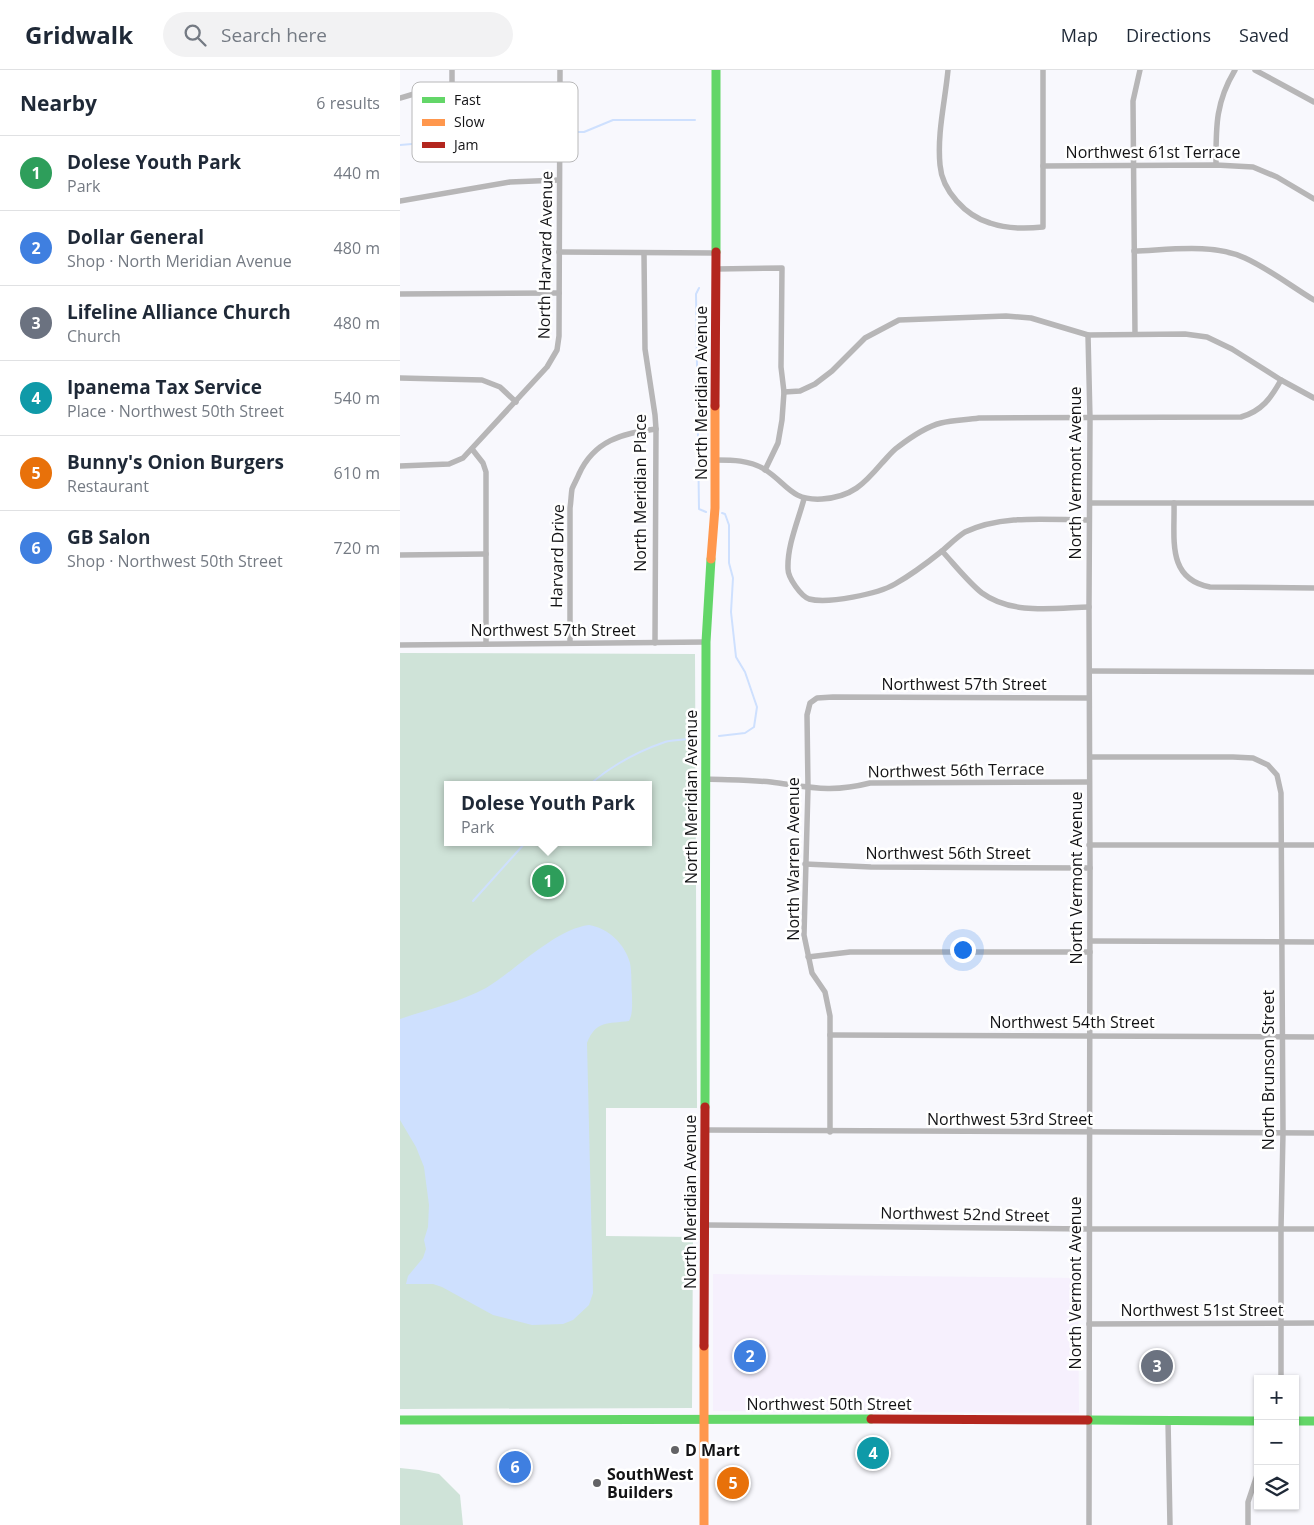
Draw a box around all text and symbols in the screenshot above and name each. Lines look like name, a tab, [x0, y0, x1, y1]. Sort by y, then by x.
search box	[163, 12, 513, 57]
text: Gridwalk	[25, 18, 133, 51]
icon: search	[181, 21, 209, 49]
text: Search here	[221, 22, 327, 48]
text: Map	[1061, 23, 1098, 47]
text: Directions	[1126, 23, 1211, 47]
text: Saved	[1239, 23, 1289, 47]
legend	[412, 82, 578, 162]
text: Nearby	[20, 89, 97, 117]
text: Fast	[454, 90, 481, 109]
text: 6 results	[316, 92, 380, 114]
text: Slow	[454, 112, 485, 131]
text: Jam	[452, 135, 479, 154]
street label: Northwest 61st Terrace	[1066, 141, 1240, 163]
text: Dolese Youth Park	[67, 149, 241, 175]
text: 1	[31, 162, 41, 184]
text: 440 m	[334, 162, 380, 184]
street label: North Harvard Avenue	[533, 171, 557, 339]
text: Park	[67, 175, 100, 197]
text: Dollar General	[67, 224, 204, 250]
text: 2	[31, 237, 41, 259]
text: 480 m	[334, 237, 380, 259]
text: Shop · North Meridian Avenue	[67, 250, 292, 272]
text: Lifeline Alliance Church	[67, 299, 291, 325]
street label: North Meridian Avenue	[690, 306, 712, 480]
text: 3	[31, 312, 41, 334]
text: 480 m	[334, 312, 380, 334]
text: Church	[67, 325, 121, 347]
text: Ipanema Tax Service	[67, 374, 262, 400]
text: 4	[31, 387, 41, 409]
text: 540 m	[334, 387, 380, 409]
street label: North Vermont Avenue	[1064, 387, 1086, 559]
text: Place · Northwest 50th Street	[67, 400, 284, 422]
street label: North Meridian Place	[629, 414, 651, 572]
text: Bunny's Onion Burgers	[67, 449, 284, 475]
text: 5	[31, 462, 41, 484]
text: 610 m	[334, 462, 380, 484]
text: Restaurant	[67, 475, 149, 497]
street label: Harvard Drive	[545, 504, 569, 608]
text: GB Salon	[67, 524, 150, 550]
text: 6	[31, 537, 41, 559]
text: 720 m	[334, 537, 380, 559]
text: Shop · Northwest 50th Street	[67, 550, 283, 572]
street label: Northwest 57th Street	[470, 619, 636, 641]
street label: Northwest 57th Street	[881, 673, 1047, 695]
street label: North Meridian Avenue	[680, 710, 702, 884]
street label: Northwest 56th Terrace	[867, 757, 1045, 783]
street label: North Warren Avenue	[782, 777, 804, 941]
popup	[444, 781, 652, 846]
text: Dolese Youth Park	[461, 790, 635, 816]
street label: North Vermont Avenue	[1065, 792, 1087, 964]
text: Park	[461, 816, 494, 838]
street label: Northwest 56th Street	[865, 842, 1031, 864]
pin: 1	[532, 862, 564, 900]
your location	[950, 937, 976, 963]
street label: North Brunson Street	[1257, 990, 1279, 1150]
street label: Northwest 54th Street	[989, 1011, 1155, 1033]
street label: Northwest 53rd Street	[927, 1108, 1093, 1130]
street label: North Meridian Avenue	[679, 1115, 701, 1289]
street label: North Vermont Avenue	[1064, 1197, 1086, 1369]
street label: Northwest 52nd Street	[880, 1202, 1050, 1226]
street label: Northwest 51st Street	[1120, 1299, 1284, 1321]
pin: 2	[734, 1337, 766, 1375]
pin: 3	[1141, 1347, 1173, 1385]
map controls	[1254, 1375, 1299, 1510]
button: +	[1254, 1375, 1299, 1420]
street label: Northwest 50th Street	[746, 1393, 912, 1415]
button: −	[1254, 1420, 1299, 1465]
pin: 4	[857, 1434, 889, 1472]
place label: D Mart	[685, 1439, 740, 1461]
marker: D Mart	[669, 1444, 681, 1456]
pin: 6	[499, 1448, 531, 1486]
place label: SouthWest Builders	[607, 1463, 694, 1503]
pin: 5	[717, 1464, 749, 1502]
button: layers	[1254, 1465, 1299, 1510]
marker: SouthWest Builders	[591, 1477, 603, 1489]

